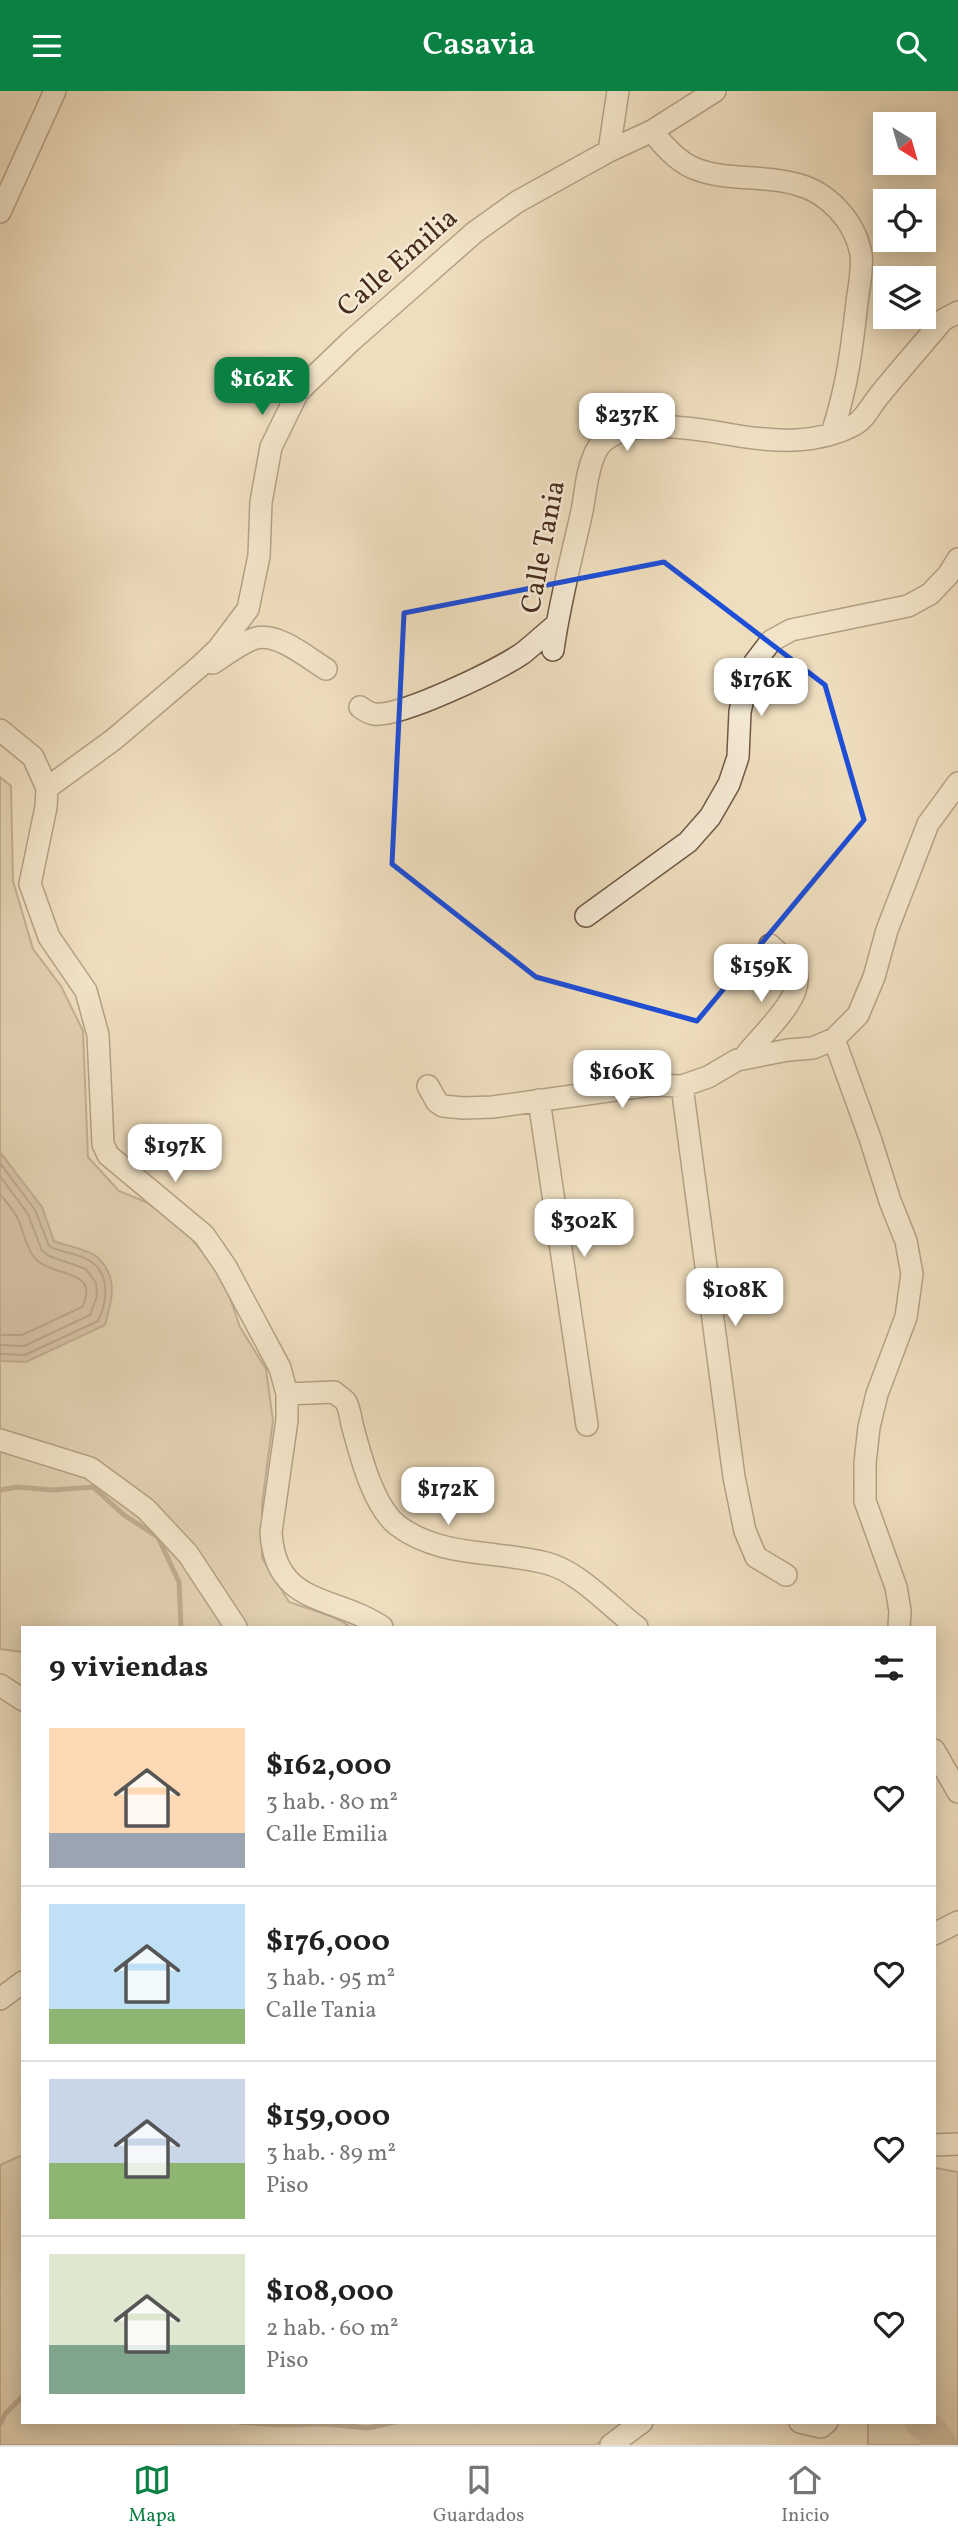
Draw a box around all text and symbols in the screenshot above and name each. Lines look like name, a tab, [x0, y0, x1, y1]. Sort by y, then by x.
text: Casavia	[423, 24, 535, 68]
icon: menu	[28, 27, 66, 65]
icon: search	[892, 27, 930, 65]
north arrow	[873, 112, 936, 175]
map controls	[873, 112, 936, 329]
button: locate	[873, 189, 936, 252]
street label: Calle Emilia	[329, 200, 467, 326]
button: layers	[873, 266, 936, 329]
pin: $162K	[213, 357, 311, 417]
text: $162K	[230, 364, 294, 396]
pin: $237K	[578, 393, 676, 453]
text: $237K	[595, 400, 659, 432]
street label: Calle Tania	[512, 477, 576, 617]
pin: $176K	[712, 659, 810, 718]
text: $176K	[730, 665, 792, 697]
pin: $159K	[712, 944, 810, 1004]
text: $159K	[730, 951, 792, 983]
pin: $160K	[573, 1051, 671, 1110]
text: $160K	[589, 1057, 655, 1089]
pin: $197K	[126, 1125, 224, 1184]
text: $197K	[144, 1131, 206, 1163]
pin: $302K	[535, 1199, 633, 1259]
text: $302K	[551, 1206, 618, 1238]
pin: $108K	[686, 1269, 784, 1328]
text: $108K	[702, 1275, 768, 1307]
pin: $172K	[399, 1467, 497, 1527]
text: $172K	[417, 1474, 479, 1506]
text: 9 viviendas	[49, 1647, 208, 1689]
icon: filters	[870, 1649, 908, 1687]
text: $162,000	[266, 1745, 392, 1787]
icon: home	[105, 1756, 189, 1840]
icon: heart	[870, 1779, 908, 1817]
text: 3 hab. · 80 m²	[266, 1787, 398, 1819]
text: Calle Emilia	[266, 1819, 388, 1851]
text: $176,000	[266, 1921, 390, 1963]
icon: home	[105, 1932, 189, 2016]
icon: heart	[870, 1955, 908, 1993]
text: 3 hab. · 95 m²	[266, 1963, 395, 1995]
text: Calle Tania	[266, 1995, 377, 2027]
text: $159,000	[266, 2096, 390, 2138]
icon: home	[105, 2107, 189, 2191]
icon: heart	[870, 2130, 908, 2168]
text: 3 hab. · 89 m²	[266, 2138, 396, 2170]
text: Piso	[266, 2170, 308, 2202]
text: $108,000	[266, 2271, 394, 2313]
icon: home	[105, 2282, 189, 2366]
icon: heart	[870, 2305, 908, 2343]
text: 2 hab. · 60 m²	[266, 2313, 399, 2345]
text: Piso	[266, 2345, 308, 2377]
tab: Mapa	[129, 2461, 176, 2529]
tab: Guardados	[433, 2461, 524, 2529]
tab: Inicio	[781, 2461, 829, 2529]

